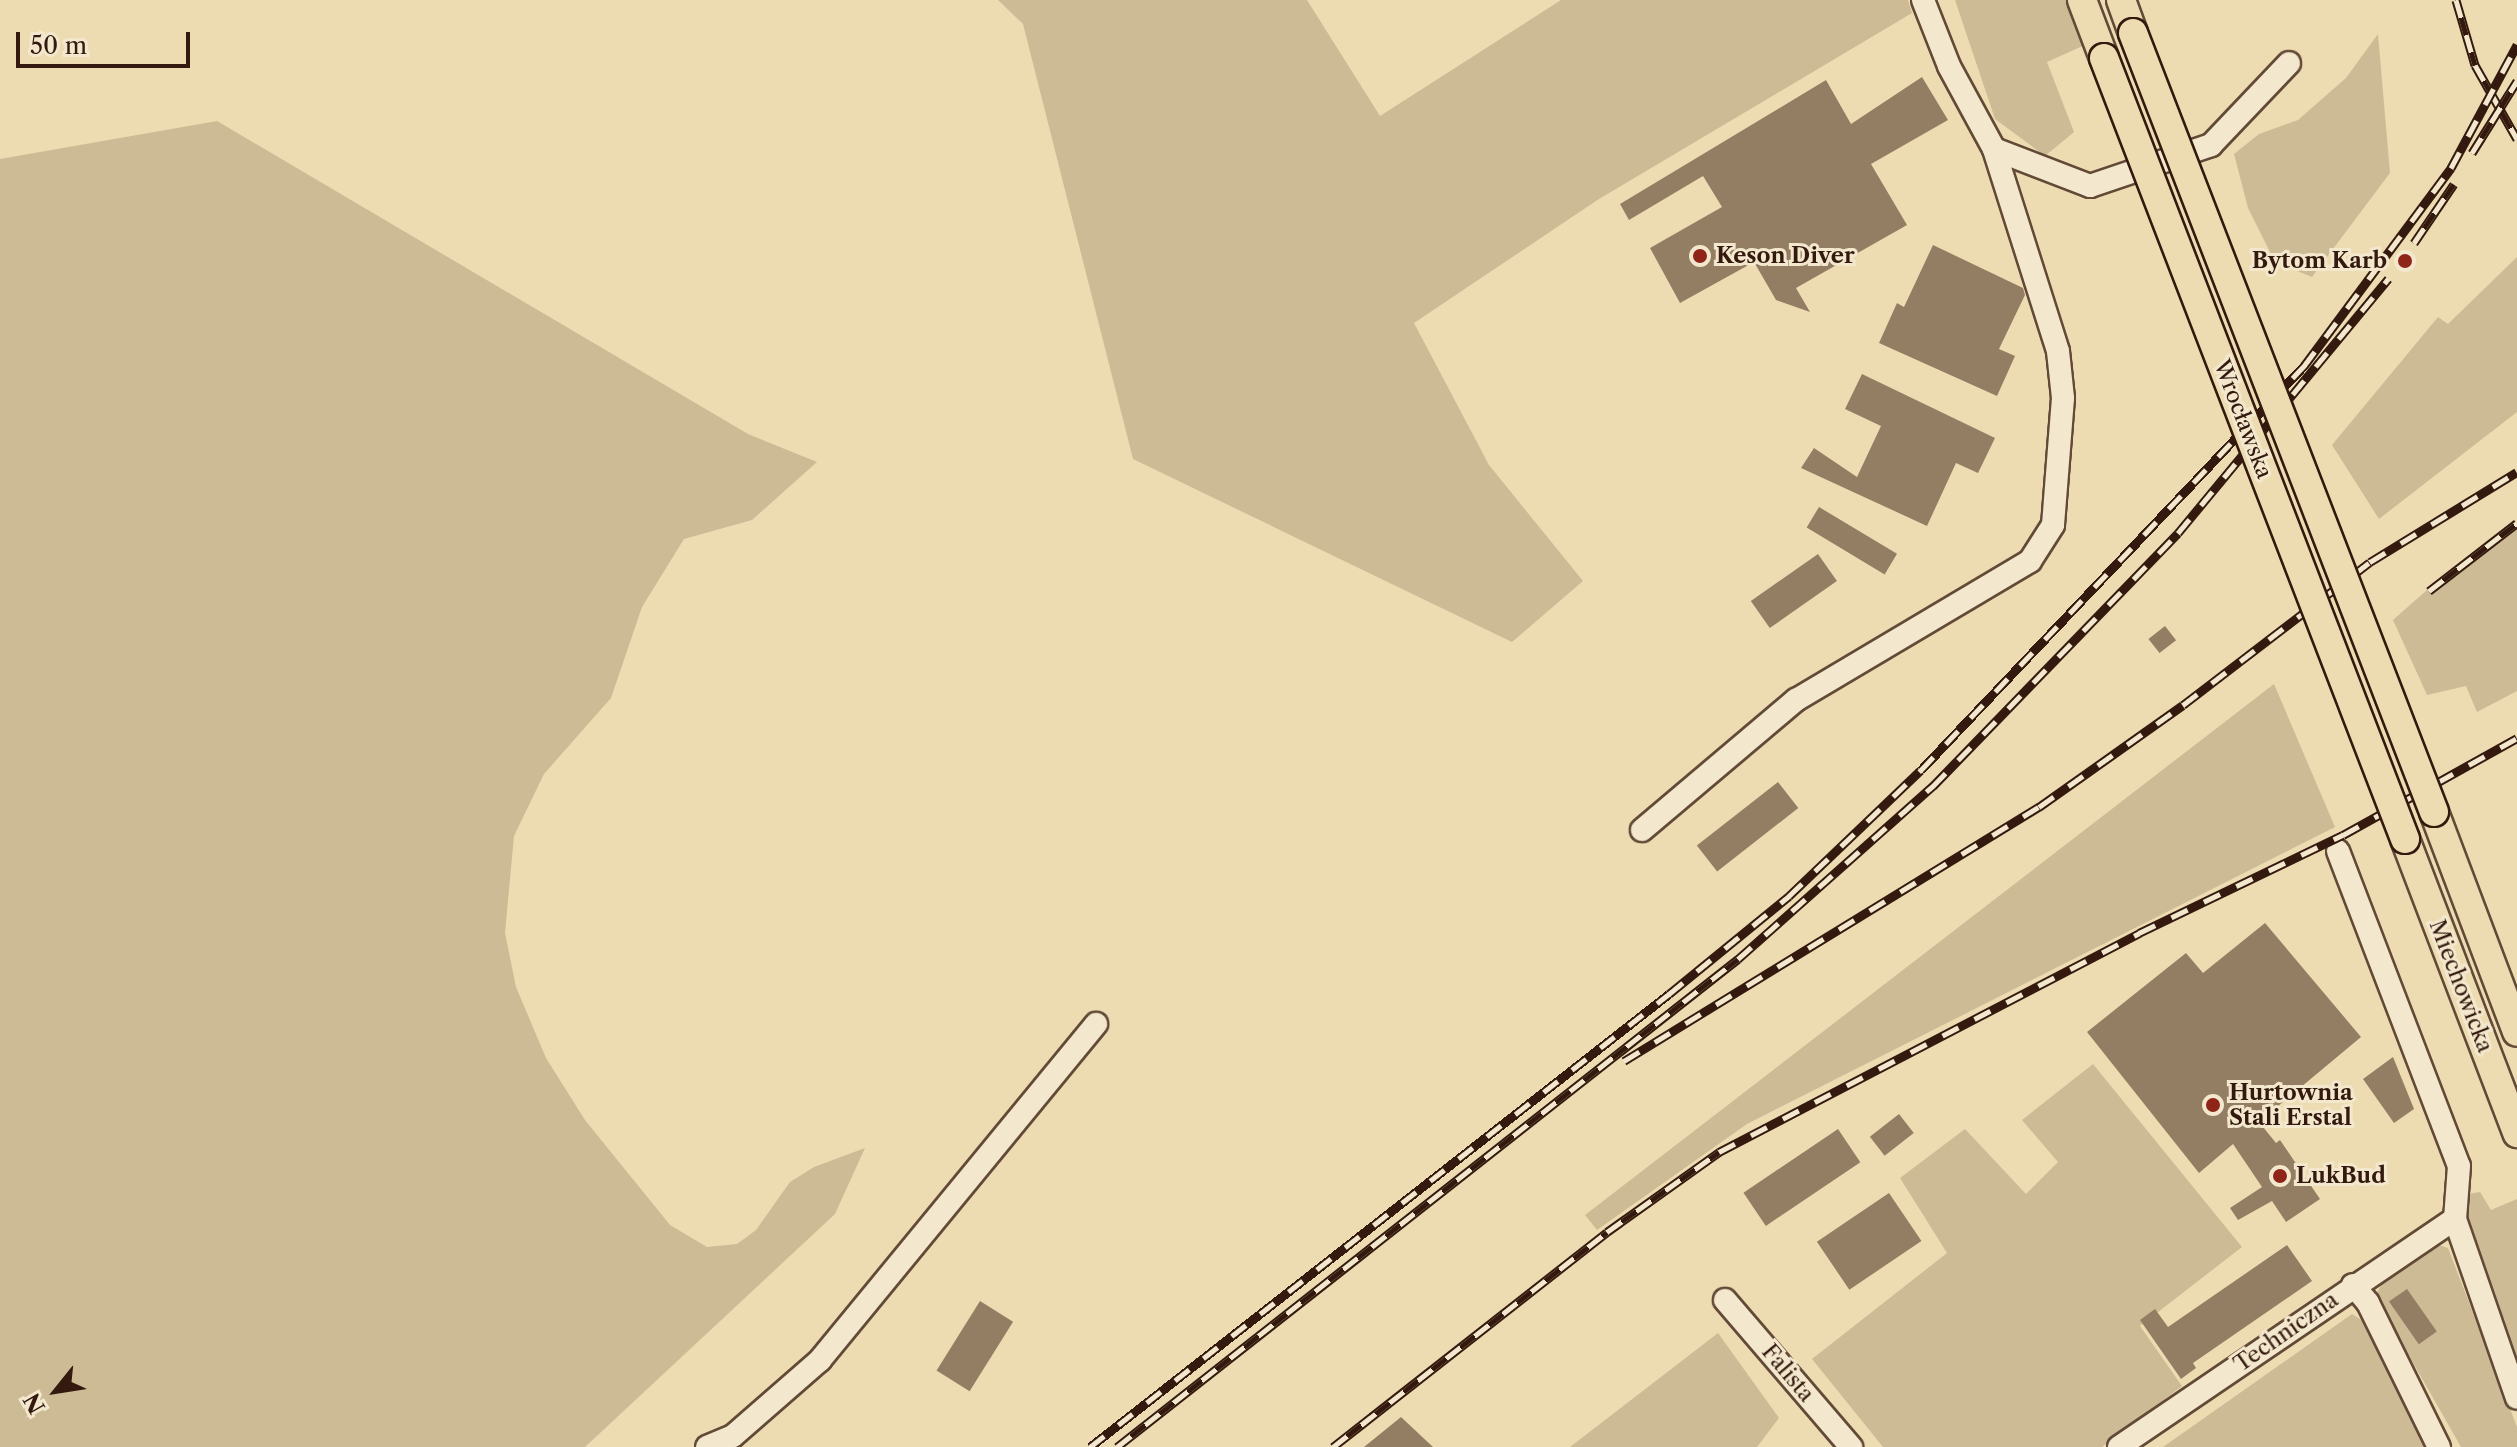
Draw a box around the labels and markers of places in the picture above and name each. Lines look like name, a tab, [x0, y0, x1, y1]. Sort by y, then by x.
place label: Keson Diver	[1716, 243, 1855, 269]
marker: Keson Diver	[1691, 247, 1709, 265]
place label: Bytom Karb	[2252, 248, 2387, 274]
marker: Bytom Karb	[2394, 250, 2416, 272]
place label: Hurtownia Stali Erstal	[2229, 1079, 2353, 1130]
marker: Hurtownia Stali Erstal	[2204, 1096, 2222, 1114]
place label: LukBud	[2296, 1163, 2386, 1189]
marker: LukBud	[2271, 1167, 2289, 1185]

